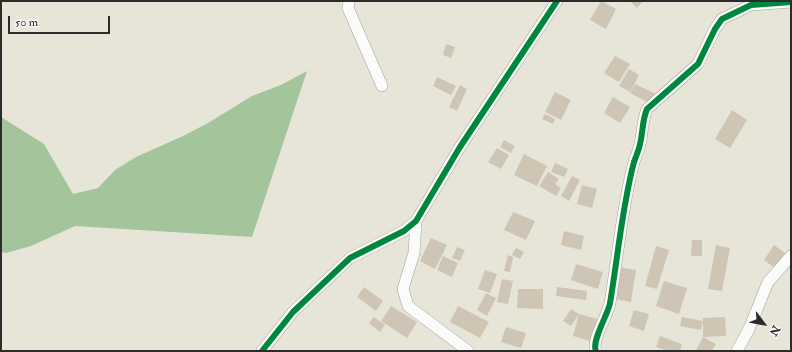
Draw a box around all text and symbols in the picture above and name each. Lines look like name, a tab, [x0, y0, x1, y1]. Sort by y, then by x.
scale bar	[10, 8, 112, 34]
text: 50 m	[15, 15, 38, 30]
north arrow	[744, 304, 784, 344]
text: N	[766, 323, 783, 338]

